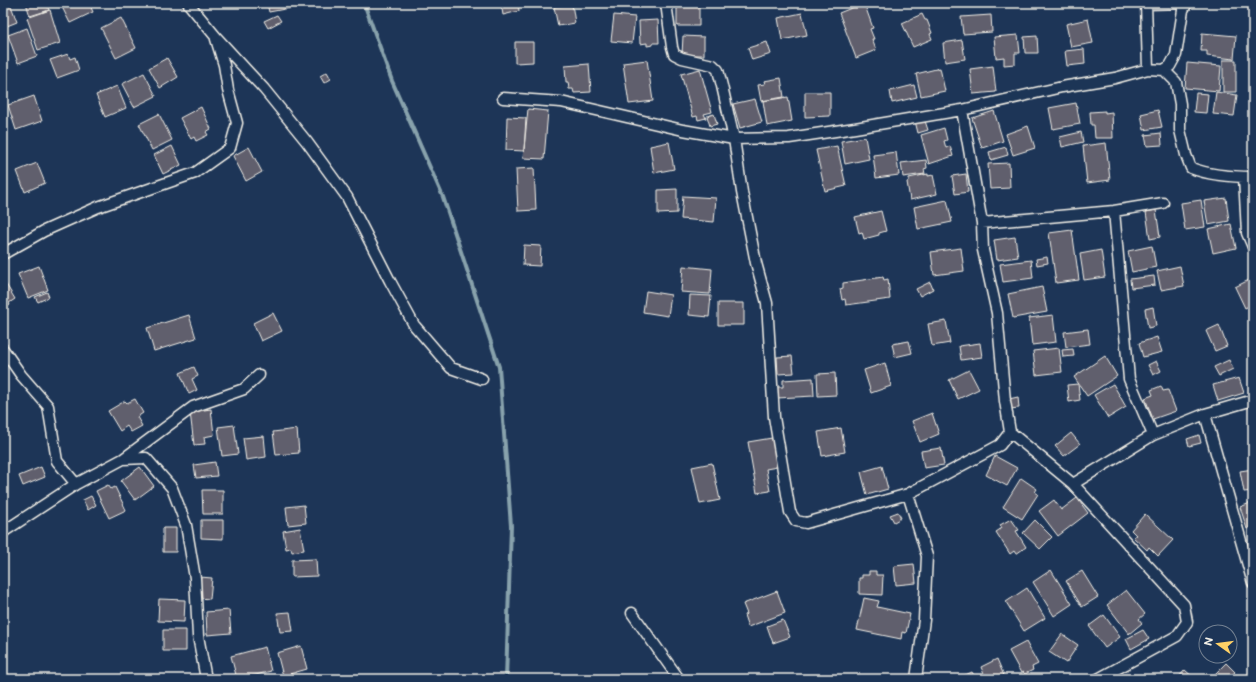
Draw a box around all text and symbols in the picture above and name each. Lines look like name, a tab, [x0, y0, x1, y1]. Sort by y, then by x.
north arrow	[1198, 624, 1238, 664]
text: N	[1201, 636, 1216, 647]

